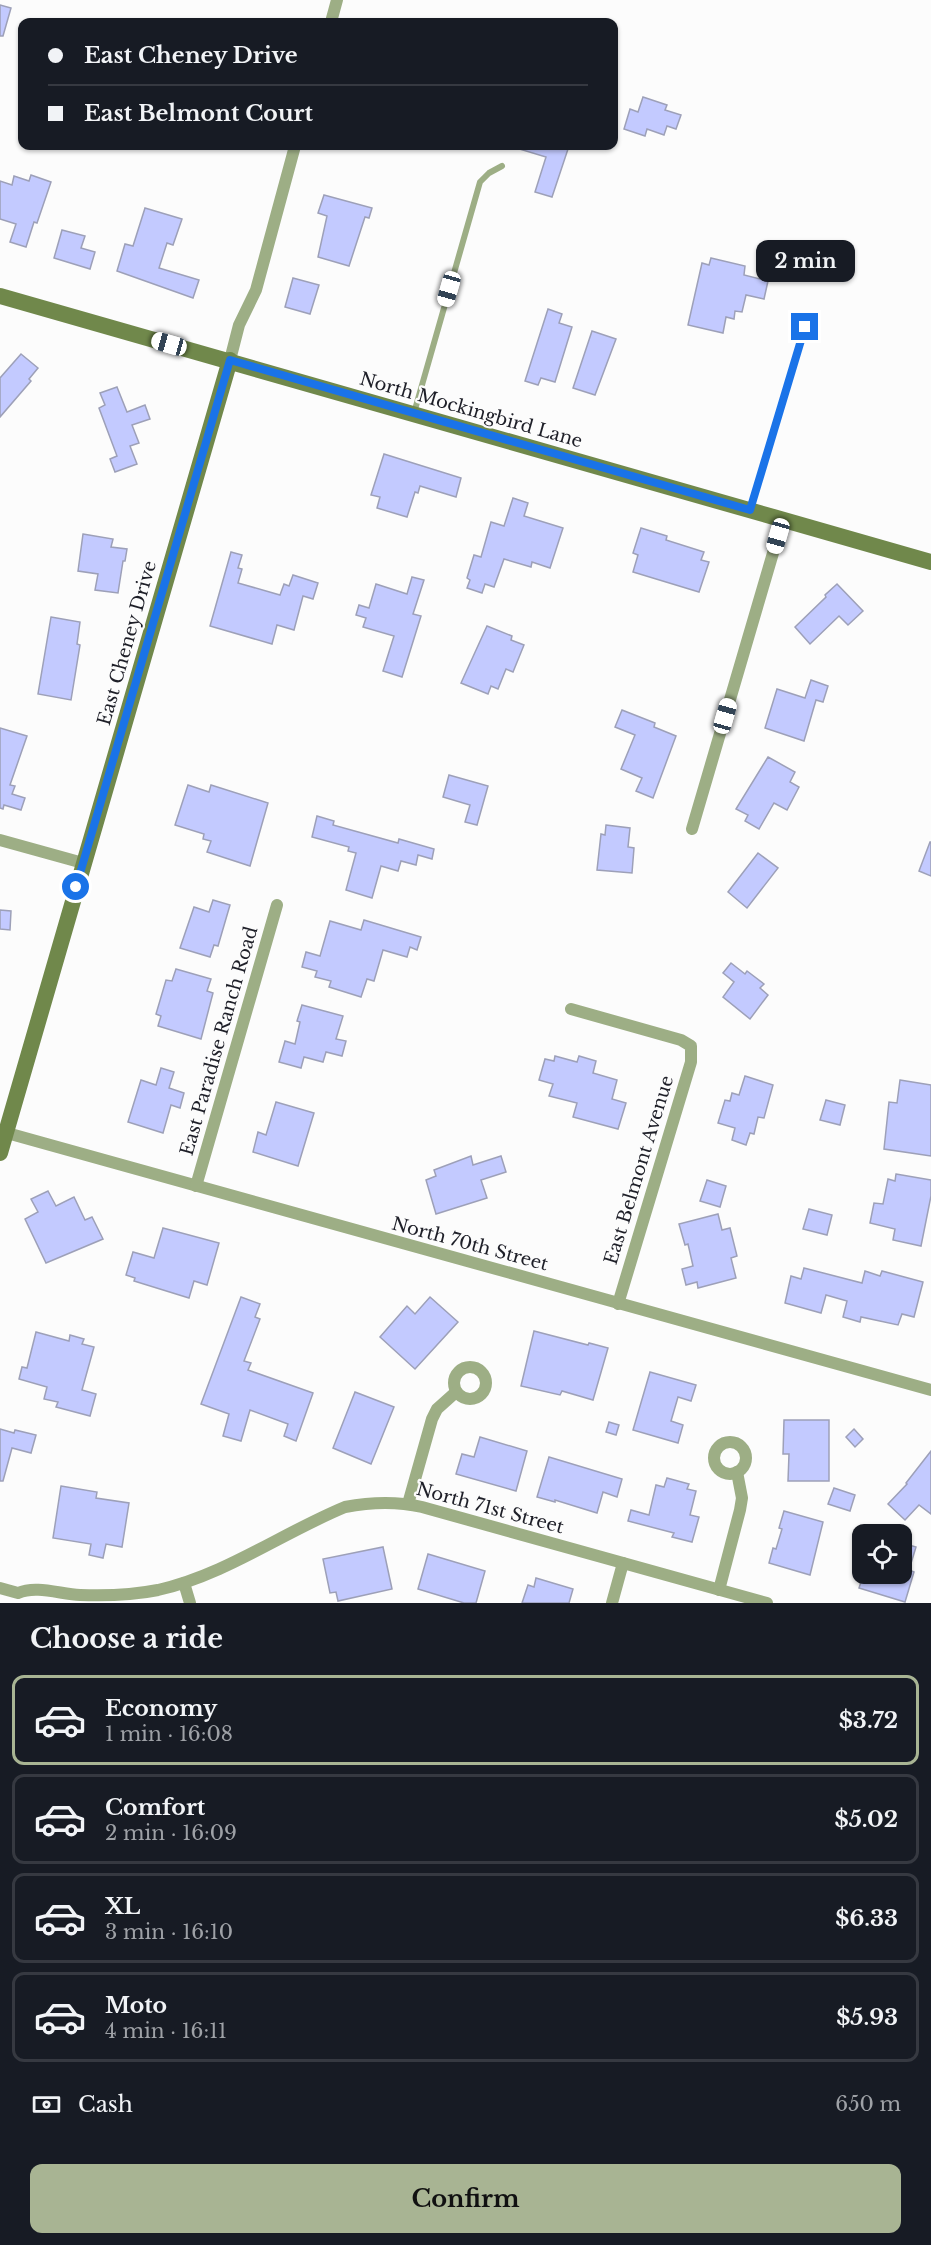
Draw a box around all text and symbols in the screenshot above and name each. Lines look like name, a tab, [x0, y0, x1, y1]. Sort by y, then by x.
text: East Cheney Drive	[84, 42, 298, 69]
text: East Belmont Court	[84, 100, 313, 127]
callout: 2 min	[756, 240, 854, 282]
text: 2 min	[774, 249, 837, 273]
car	[435, 269, 463, 309]
route end	[791, 313, 818, 340]
car	[149, 330, 189, 358]
street label: North Mockingbird Lane	[357, 368, 585, 452]
car	[764, 516, 792, 556]
street label: East Cheney Drive	[93, 558, 161, 728]
car	[711, 696, 739, 736]
route start	[62, 873, 89, 900]
street label: East Paradise Ranch Road	[176, 924, 262, 1158]
street label: East Belmont Avenue	[600, 1073, 678, 1267]
street label: North 70th Street	[390, 1213, 551, 1275]
street label: North 71st Street	[414, 1478, 566, 1538]
map controls	[852, 1524, 912, 1584]
button: locate	[852, 1524, 912, 1584]
text: Choose a ride	[30, 1622, 223, 1655]
icon: car	[33, 1693, 87, 1747]
text: Economy	[105, 1695, 217, 1722]
text: $3.72	[839, 1707, 898, 1734]
text: 1 min · 16:08	[105, 1722, 233, 1746]
icon: car	[33, 1792, 87, 1846]
text: Comfort	[105, 1794, 205, 1821]
text: $5.02	[835, 1806, 898, 1833]
text: 2 min · 16:09	[105, 1821, 237, 1845]
icon: car	[33, 1891, 87, 1945]
text: XL	[105, 1893, 140, 1920]
text: $6.33	[835, 1905, 898, 1932]
text: 3 min · 16:10	[105, 1920, 233, 1944]
icon: car	[33, 1990, 87, 2044]
text: Moto	[105, 1992, 167, 2019]
text: $5.93	[836, 2004, 898, 2031]
text: 4 min · 16:11	[105, 2019, 227, 2043]
icon: cash	[30, 2088, 63, 2121]
text: Cash	[78, 2091, 133, 2118]
text: 650 m	[835, 2092, 901, 2116]
button: Confirm	[30, 2164, 901, 2233]

